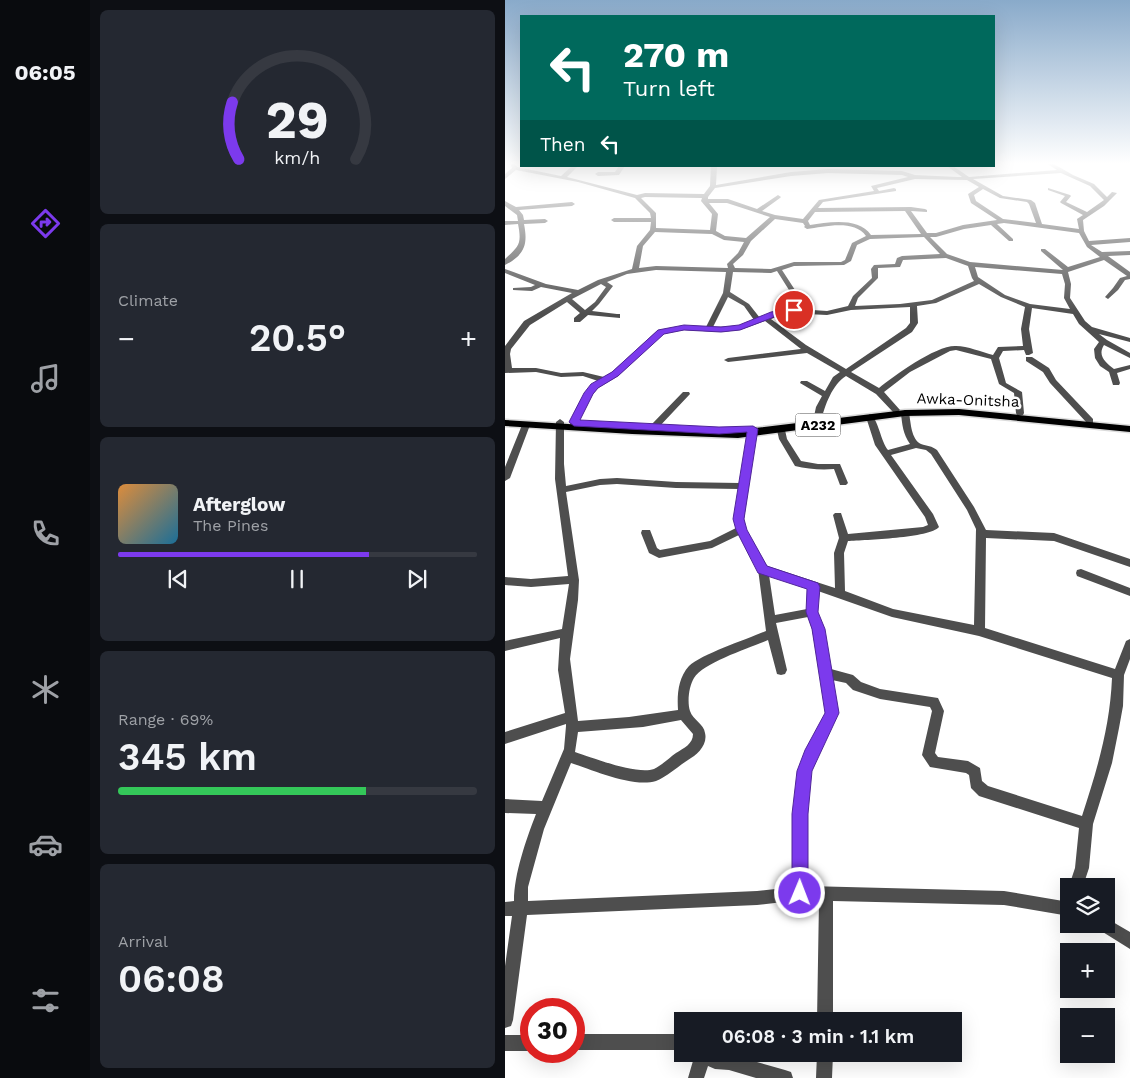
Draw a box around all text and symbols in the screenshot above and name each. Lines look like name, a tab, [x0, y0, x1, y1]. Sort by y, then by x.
text: 270 m	[623, 34, 729, 76]
icon: left	[540, 35, 605, 100]
text: 06:05	[14, 60, 76, 85]
text: Turn left	[623, 76, 715, 101]
text: 29	[266, 90, 329, 151]
icon: left	[596, 130, 624, 158]
text: Then	[540, 133, 586, 156]
text: km/h	[274, 147, 321, 168]
icon: directions	[28, 206, 63, 241]
pin	[773, 289, 815, 331]
text: Climate	[118, 291, 178, 310]
icon: arrive	[780, 296, 808, 324]
text: 20.5°	[249, 316, 346, 360]
text: −	[118, 322, 135, 355]
text: +	[460, 322, 477, 355]
icon: music	[28, 361, 63, 396]
street label: Awka-Onitsha	[916, 389, 1020, 411]
road number: A232	[795, 414, 841, 436]
text: Afterglow	[193, 493, 285, 516]
icon: phone	[28, 516, 63, 551]
text: The Pines	[193, 516, 269, 535]
icon: previous	[164, 565, 192, 593]
icon: pause	[283, 565, 311, 593]
icon: next	[403, 565, 431, 593]
icon: climate	[28, 672, 63, 707]
text: Range · 69%	[118, 710, 213, 729]
text: 345 km	[118, 735, 257, 779]
icon: car	[28, 827, 63, 862]
position arrow	[773, 866, 825, 918]
map controls	[1060, 878, 1115, 1063]
button: layers	[1060, 878, 1115, 933]
text: Arrival	[118, 932, 168, 951]
button: +	[1060, 943, 1115, 998]
text: 06:08	[118, 957, 225, 1001]
icon: filters	[28, 983, 63, 1018]
speed limit sign: 30	[520, 998, 585, 1063]
button: −	[1060, 1008, 1115, 1063]
text: 06:08 · 3 min · 1.1 km	[722, 1025, 914, 1048]

